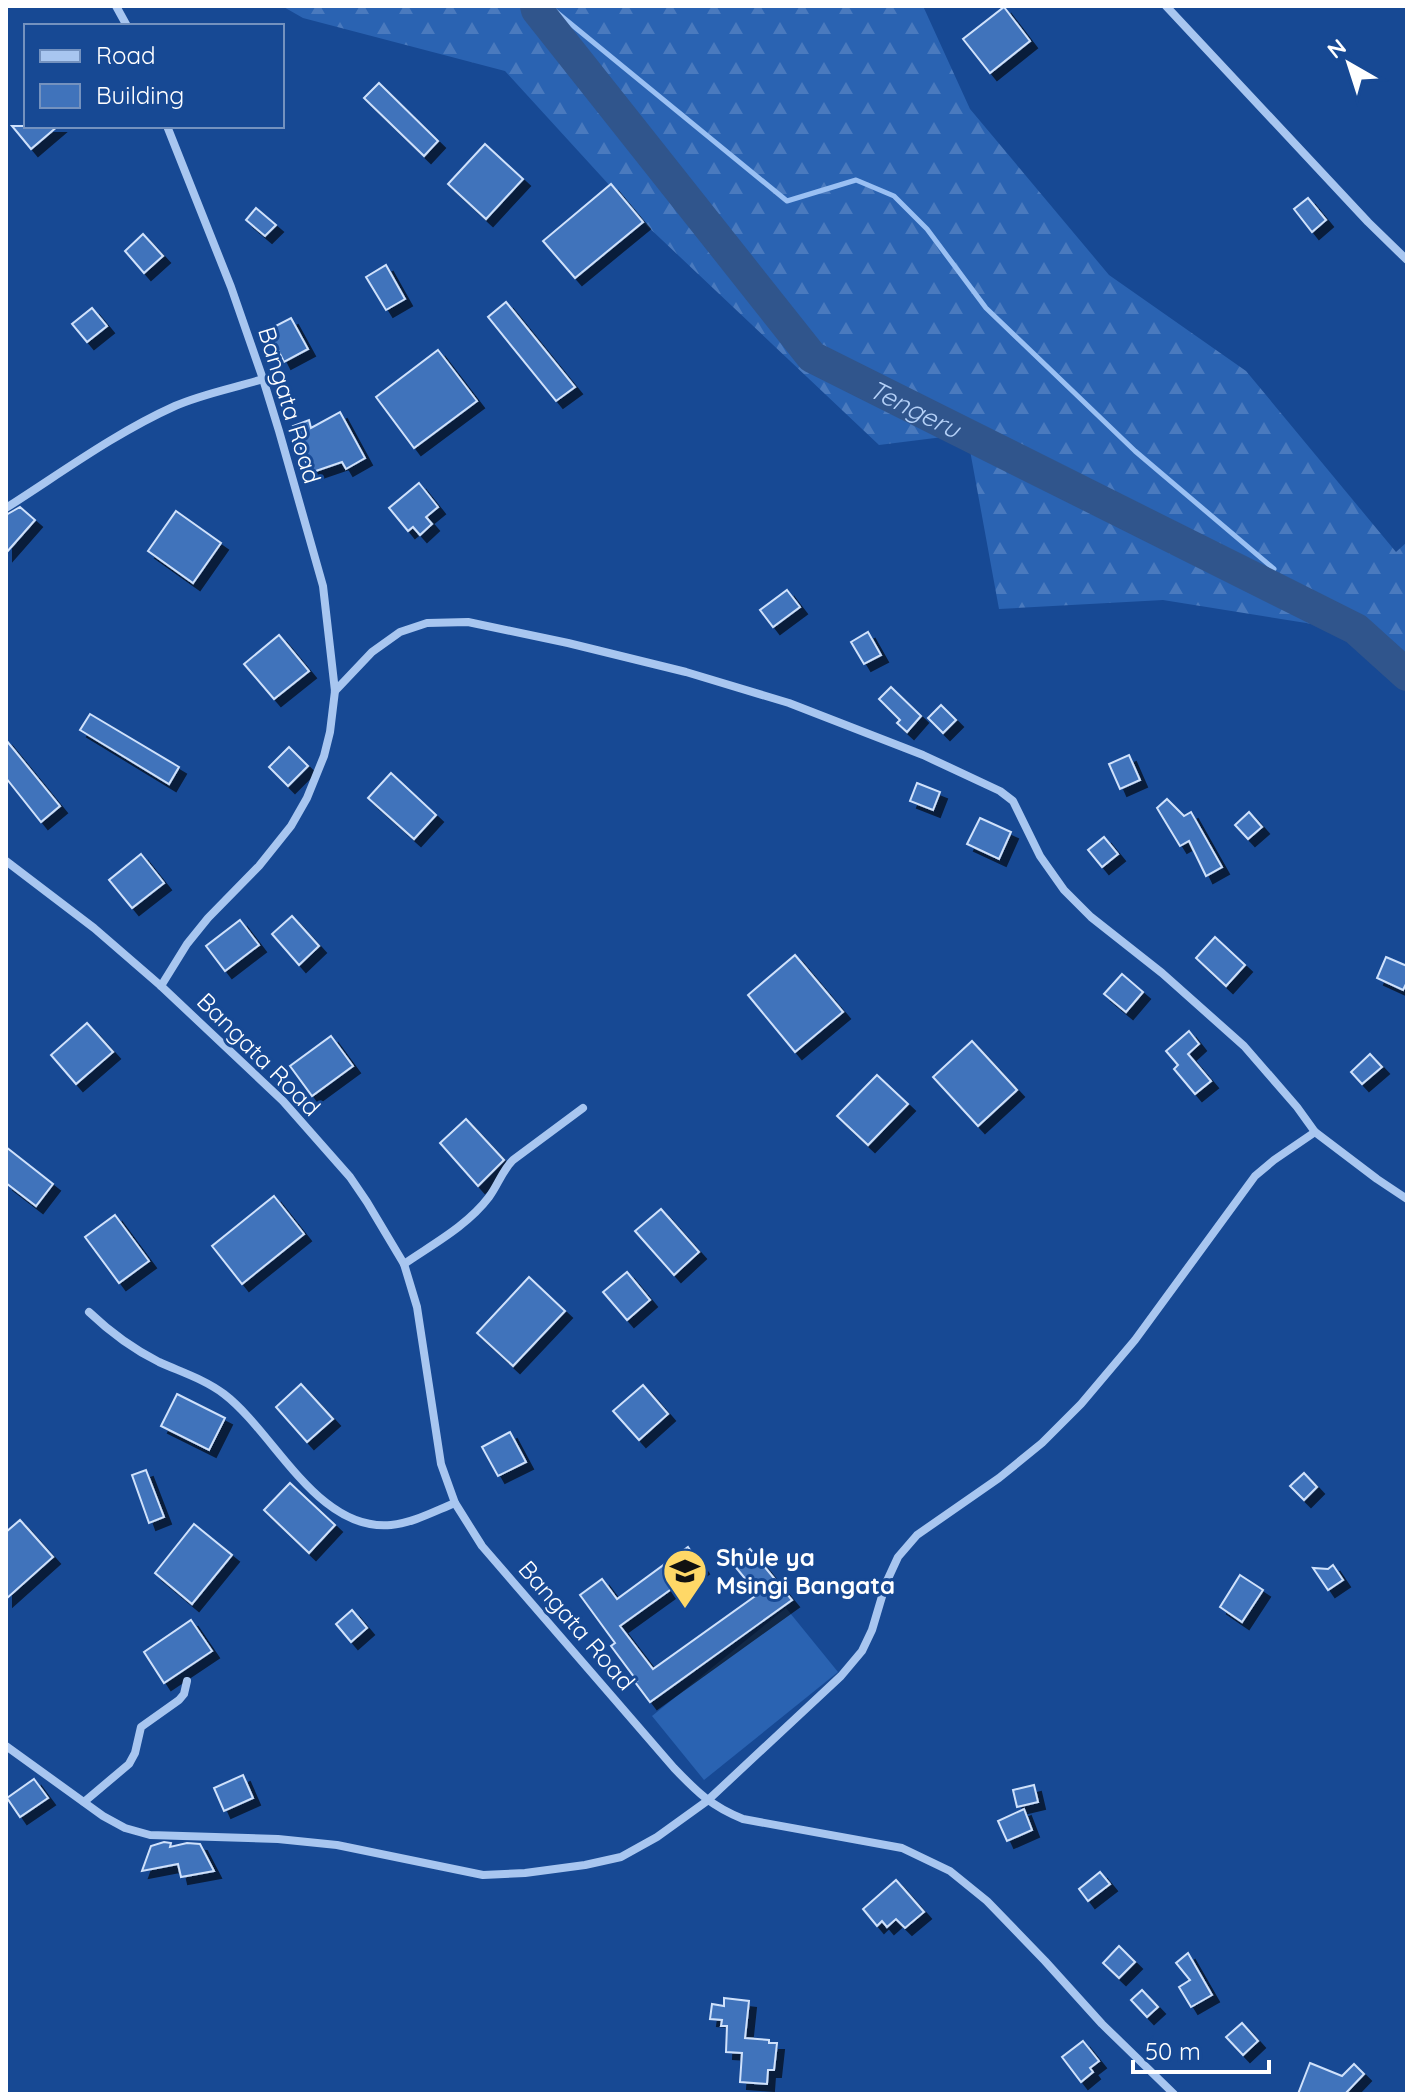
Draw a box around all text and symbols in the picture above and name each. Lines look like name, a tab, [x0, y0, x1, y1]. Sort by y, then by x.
legend	[24, 24, 284, 128]
north arrow	[1309, 24, 1389, 104]
text: N	[1321, 32, 1352, 64]
text: Road	[96, 40, 156, 70]
text: Building	[96, 80, 184, 110]
street label: Bangata Road	[252, 323, 328, 487]
water label: Tengeru	[864, 372, 967, 446]
street label: Bangata Road	[191, 986, 327, 1122]
place label: Shule ya Msingi Bangata	[716, 1542, 895, 1600]
school or university icon: Shule ya Msingi Bangata	[661, 1547, 709, 1610]
street label: Bangata Road	[512, 1554, 642, 1696]
scale bar	[1133, 2024, 1269, 2074]
text: 50 m	[1145, 2036, 1201, 2066]

